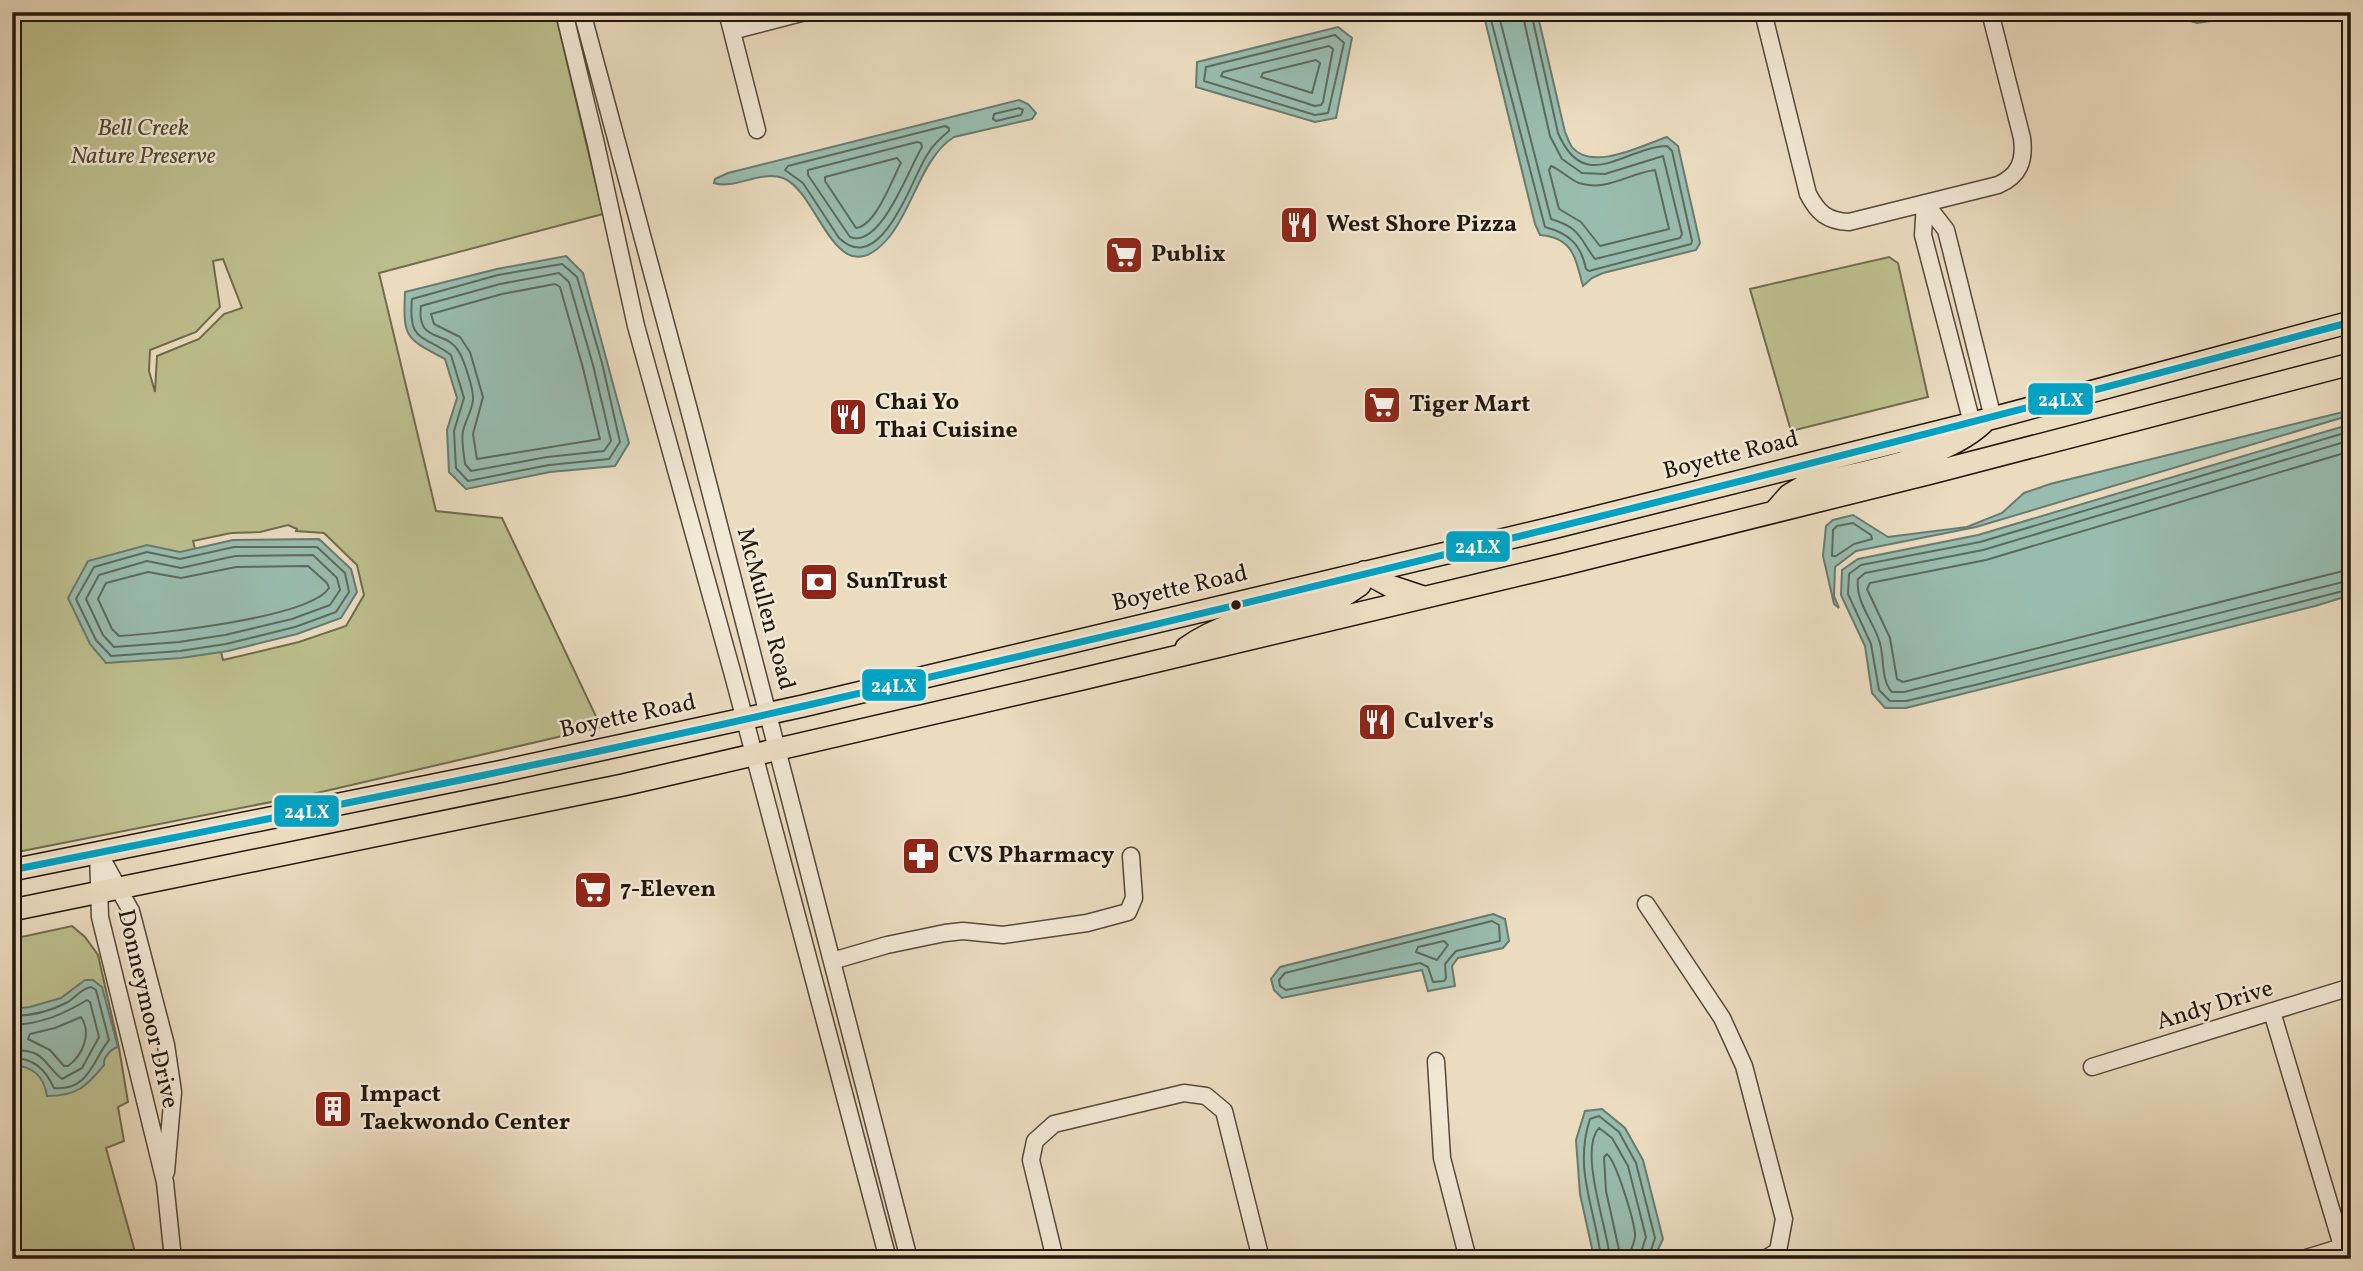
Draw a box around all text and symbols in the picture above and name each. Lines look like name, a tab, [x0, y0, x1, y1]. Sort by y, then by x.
park label: Bell Creek Nature Preserve	[70, 112, 216, 174]
restaurant icon: West Shore Pizza	[1278, 204, 1320, 246]
place label: West Shore Pizza	[1326, 208, 1517, 242]
supermarket icon: Publix	[1103, 234, 1145, 276]
place label: Publix	[1151, 238, 1225, 272]
line badge: 24LX	[2027, 382, 2094, 416]
supermarket icon: Tiger Mart	[1361, 384, 1403, 426]
place label: Chai Yo Thai Cuisine	[875, 386, 1018, 448]
place label: Tiger Mart	[1409, 388, 1530, 422]
text: 24LX	[2038, 388, 2084, 414]
restaurant icon: Chai Yo Thai Cuisine	[827, 396, 869, 438]
street label: Boyette Road	[1660, 423, 1802, 489]
street label: McMullen Road	[727, 524, 803, 694]
line badge: 24LX	[1445, 530, 1511, 563]
text: 24LX	[1455, 535, 1501, 561]
street label: Boyette Road	[1109, 557, 1251, 621]
bank icon: SunTrust	[798, 561, 840, 603]
place label: SunTrust	[846, 565, 947, 599]
unlabelled marker	[1229, 598, 1243, 612]
line badge: 24LX	[861, 668, 927, 702]
text: 24LX	[871, 674, 917, 700]
street label: Boyette Road	[557, 686, 699, 748]
restaurant icon: Culver's	[1356, 701, 1398, 743]
place label: Culver's	[1404, 705, 1494, 739]
line badge: 24LX	[273, 794, 340, 828]
text: 24LX	[284, 800, 330, 826]
pharmacy icon: CVS Pharmacy	[900, 835, 942, 877]
place label: CVS Pharmacy	[948, 839, 1115, 873]
supermarket icon: 7-Eleven	[572, 869, 614, 911]
place label: 7-Eleven	[620, 873, 716, 907]
street label: Donneymoor Drive	[108, 906, 186, 1112]
street label: Andy Drive	[2152, 972, 2278, 1040]
place label: Impact Taekwondo Center	[360, 1078, 570, 1140]
building icon: Impact Taekwondo Center	[312, 1088, 354, 1130]

